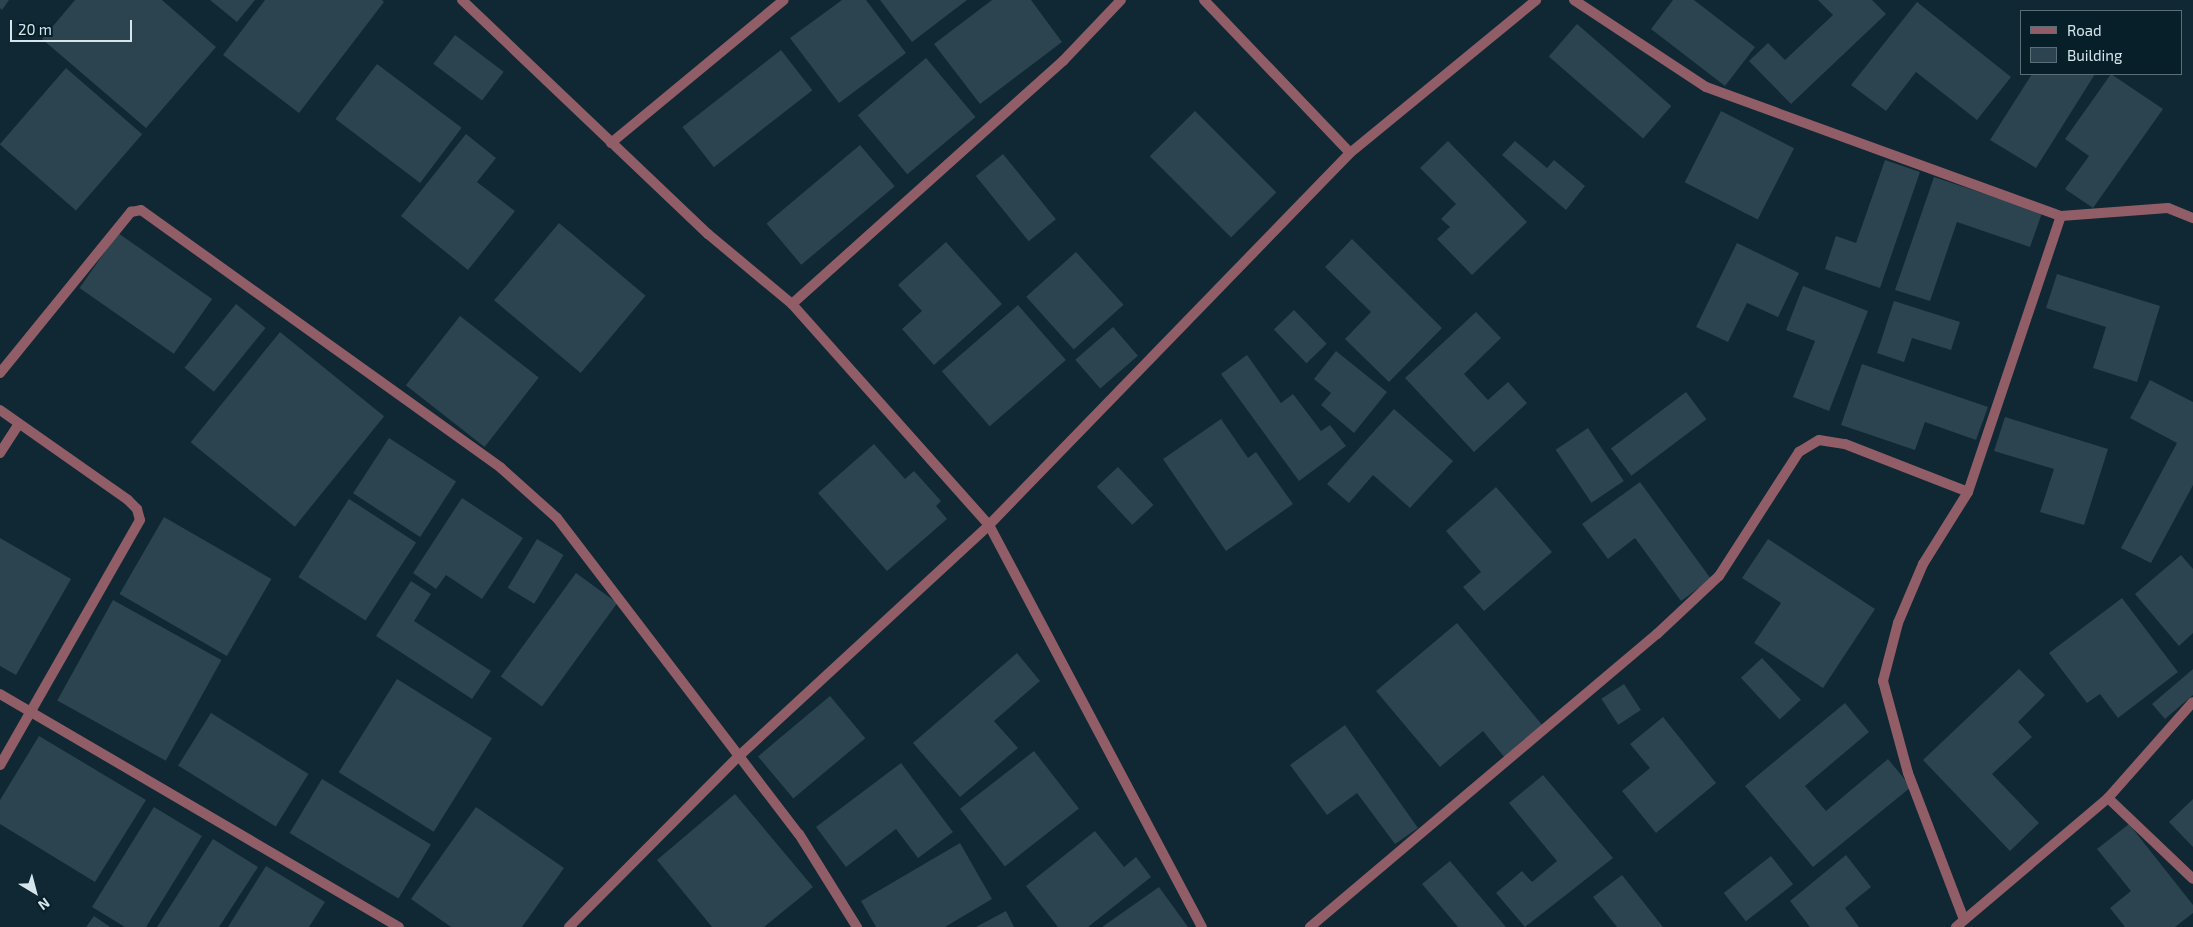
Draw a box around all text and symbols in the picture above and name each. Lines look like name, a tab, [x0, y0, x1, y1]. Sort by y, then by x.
scale bar	[12, 10, 135, 42]
legend	[2020, 10, 2183, 75]
text: 20 m	[18, 20, 52, 38]
text: Road	[2067, 21, 2102, 39]
text: Building	[2067, 46, 2122, 64]
north arrow	[10, 867, 60, 917]
text: N	[35, 895, 53, 914]

